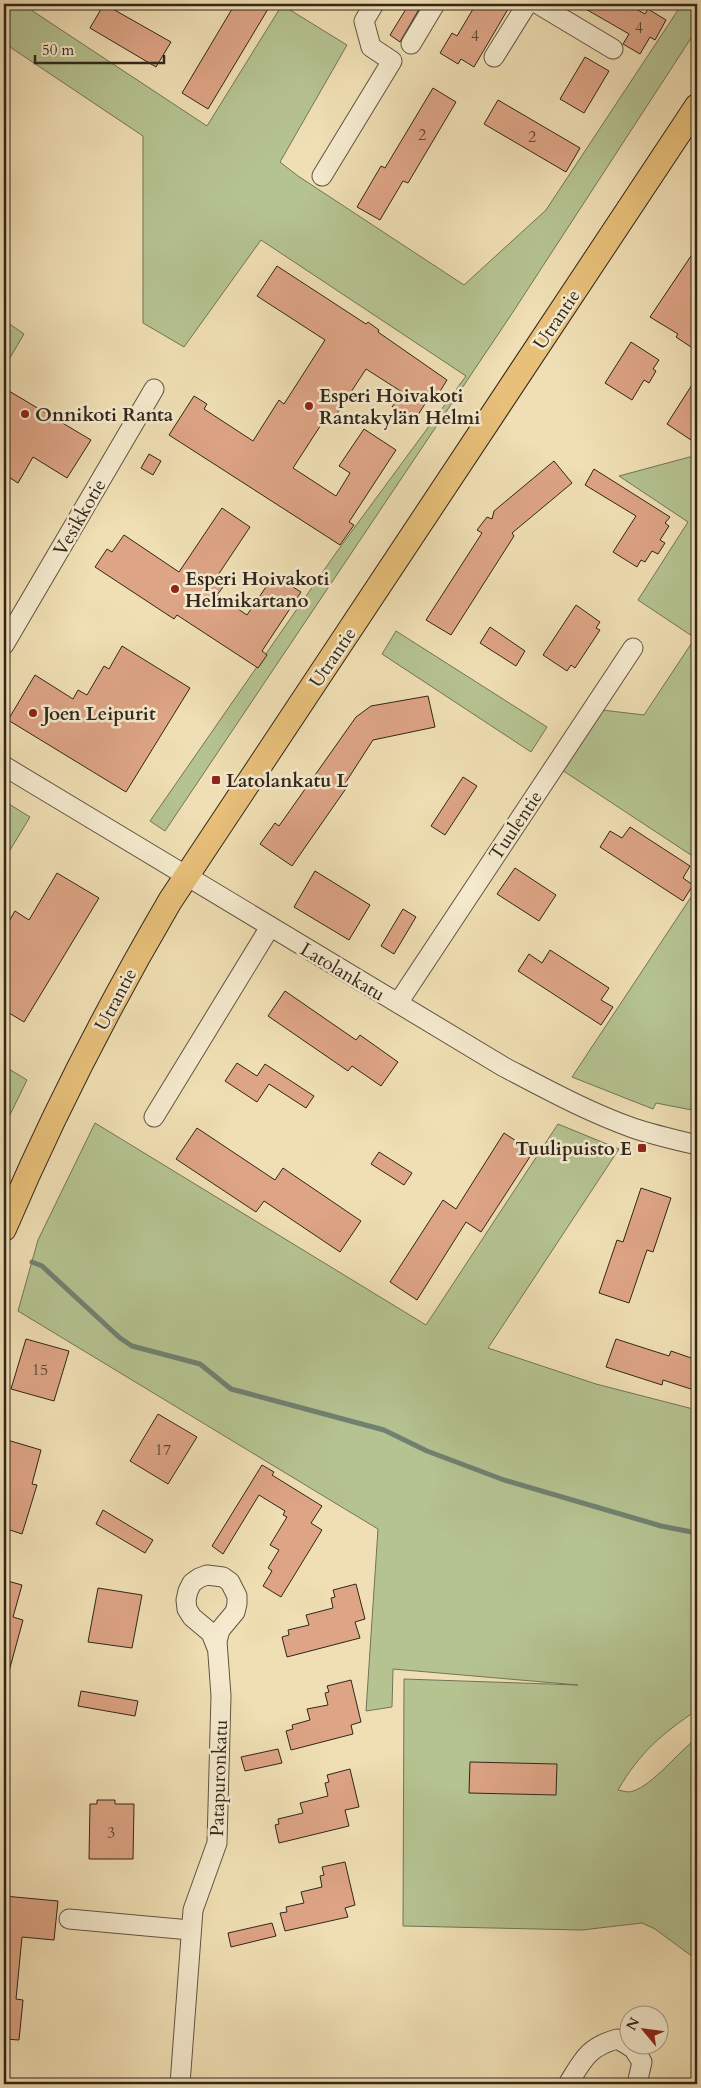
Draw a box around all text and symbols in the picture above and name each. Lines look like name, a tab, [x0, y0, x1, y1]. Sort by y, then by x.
house number: 4	[635, 17, 643, 39]
house number: 4	[471, 25, 479, 47]
scale bar	[35, 32, 164, 64]
text: 50 m	[42, 40, 74, 60]
house number: 2	[418, 124, 426, 146]
house number: 2	[528, 126, 536, 148]
street label: Utrantie	[527, 284, 586, 355]
place label: Esperi Hoivakoti Rantakylän Helmi	[319, 383, 480, 431]
marker: Esperi Hoivakoti Rantakylän Helmi	[303, 400, 315, 412]
place label: Onnikoti Ranta	[35, 402, 174, 428]
marker: Onnikoti Ranta	[19, 408, 31, 420]
street label: Vesikkotie	[47, 474, 112, 561]
place label: Esperi Hoivakoti Helmikartano	[185, 566, 330, 614]
marker: Esperi Hoivakoti Helmikartano	[169, 583, 181, 595]
street label: Utrantie	[303, 622, 362, 693]
place label: Joen Leipurit	[40, 701, 156, 727]
marker: Joen Leipurit	[27, 707, 39, 719]
place label: Latolankatu L	[226, 768, 349, 794]
marker: Latolankatu L	[210, 774, 222, 786]
street label: Tuulentie	[483, 786, 549, 866]
street label: Latolankatu	[295, 936, 390, 1007]
street label: Utrantie	[89, 964, 143, 1035]
place label: Tuulipuisto E	[515, 1136, 632, 1162]
marker: Tuulipuisto E	[636, 1142, 648, 1154]
house number: 15	[32, 1359, 48, 1381]
house number: 17	[155, 1439, 171, 1461]
street label: Patapuronkatu	[204, 1719, 234, 1837]
house number: 3	[107, 1822, 115, 1844]
north arrow	[618, 2006, 668, 2056]
text: N	[622, 2014, 644, 2034]

